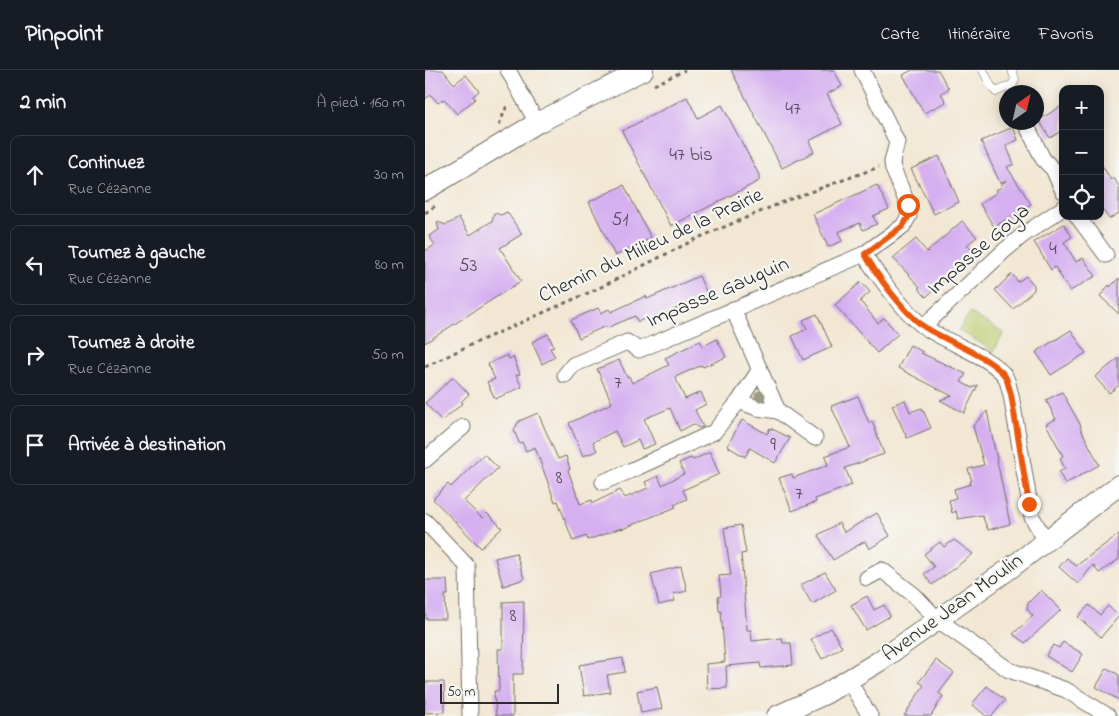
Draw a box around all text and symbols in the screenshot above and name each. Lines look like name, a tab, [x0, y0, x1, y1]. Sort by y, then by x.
text: Pinpoint	[25, 17, 103, 52]
text: Carte	[880, 22, 920, 48]
text: Itinéraire	[948, 22, 1010, 48]
text: Favoris	[1038, 22, 1094, 48]
north arrow	[999, 85, 1044, 130]
map controls	[1059, 85, 1104, 220]
button: +	[1059, 85, 1104, 130]
text: 2 min	[20, 88, 66, 118]
text: À pied · 160 m	[317, 91, 405, 115]
house number: 47	[785, 96, 801, 123]
button: −	[1059, 130, 1104, 175]
house number: 47 bis	[669, 142, 713, 169]
text: Continuez	[68, 150, 144, 177]
icon: ahead	[21, 161, 49, 189]
text: 30 m	[374, 163, 404, 187]
button: locate	[1059, 175, 1104, 220]
text: Rue Cézanne	[68, 177, 151, 201]
street label: Chemin du Milieu de la Prairie	[534, 180, 769, 311]
route start	[897, 194, 920, 217]
street label: Impasse Goya	[921, 197, 1038, 305]
house number: 51	[612, 207, 628, 234]
house number: 4	[1049, 236, 1057, 263]
text: Tournez à gauche	[68, 240, 205, 267]
street label: Impasse Gauguin	[642, 249, 795, 338]
icon: left	[21, 251, 49, 279]
text: 80 m	[375, 253, 404, 277]
house number: 53	[459, 253, 478, 280]
text: Rue Cézanne	[68, 267, 151, 291]
text: Tournez à droite	[68, 330, 194, 357]
icon: right	[21, 341, 49, 369]
text: 50 m	[372, 343, 404, 367]
text: Rue Cézanne	[68, 357, 151, 381]
house number: 7	[614, 370, 622, 397]
icon: arrive	[21, 431, 49, 459]
text: Arrivée à destination	[68, 432, 226, 459]
house number: 9	[770, 432, 776, 459]
house number: 8	[555, 465, 563, 492]
house number: 7	[795, 481, 803, 508]
route end	[1018, 493, 1041, 516]
street label: Avenue Jean Moulin	[876, 547, 1030, 669]
house number: 8	[509, 603, 517, 630]
scale bar	[440, 681, 559, 704]
text: 50 m	[447, 682, 475, 703]

